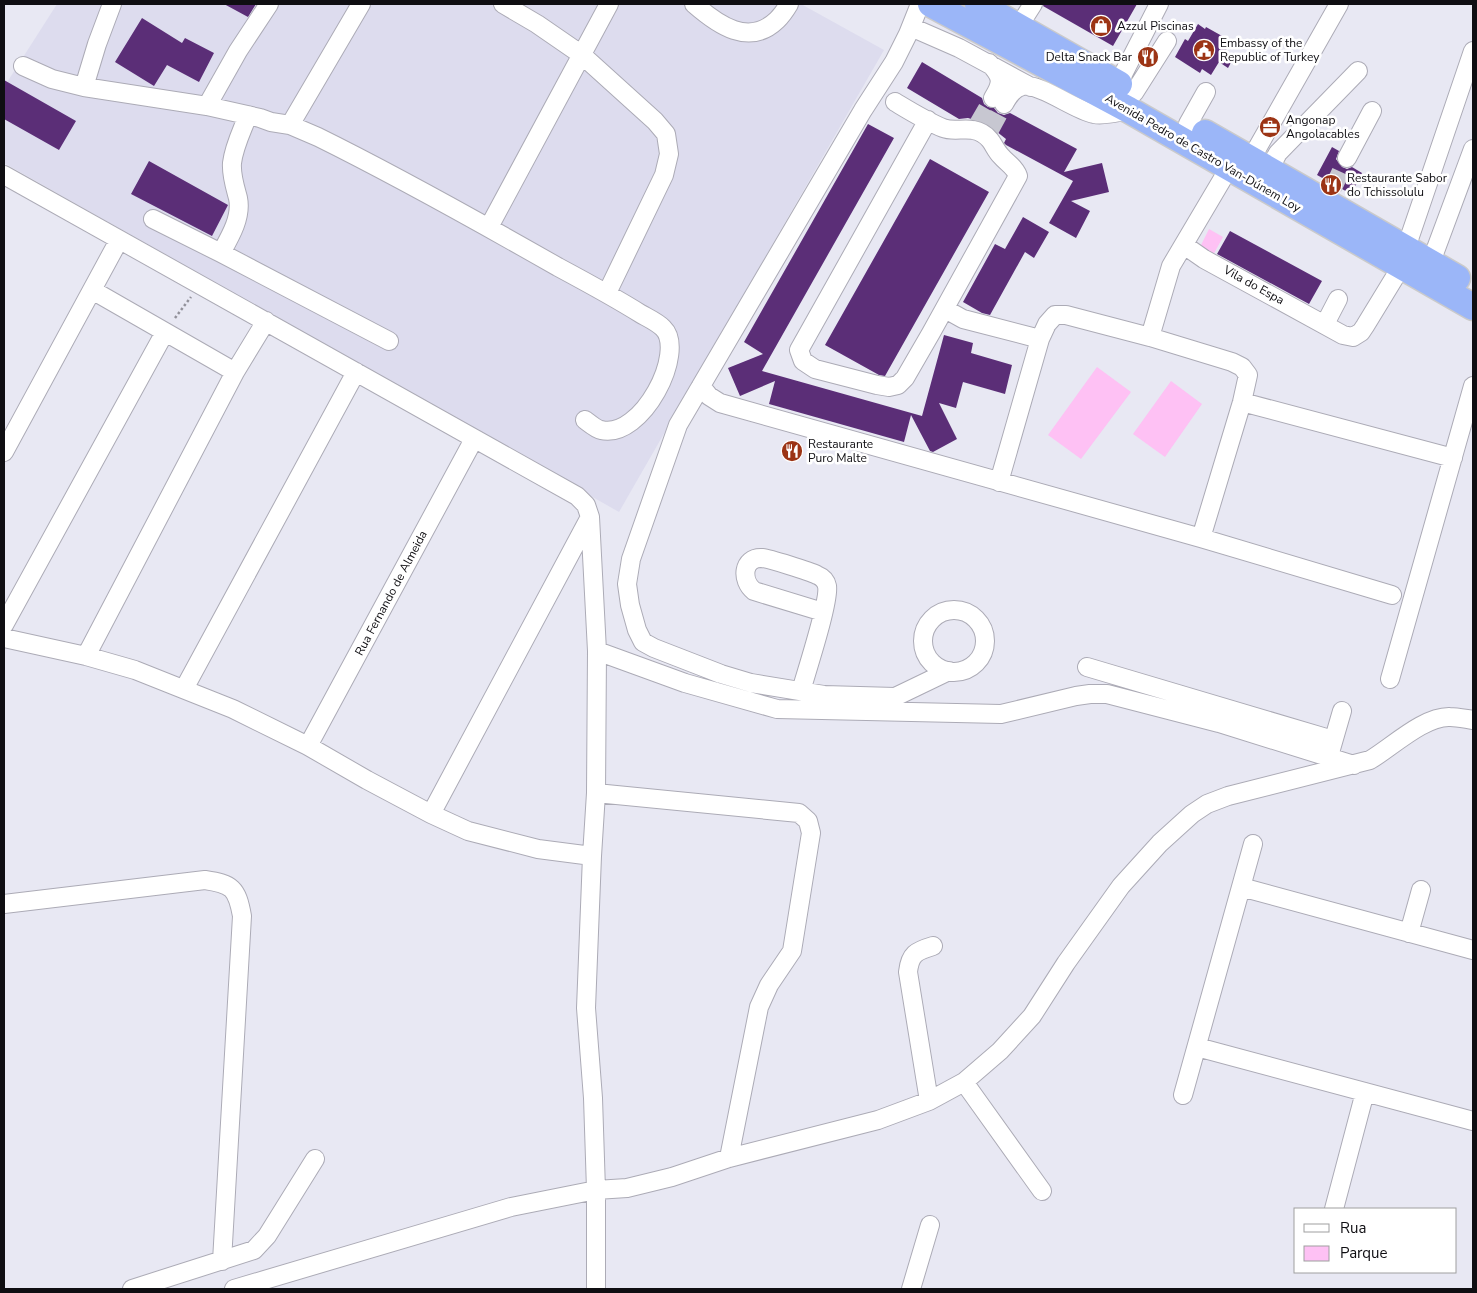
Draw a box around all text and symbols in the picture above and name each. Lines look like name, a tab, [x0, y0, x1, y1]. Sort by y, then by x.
shop icon: Azzul Piscinas	[1089, 14, 1113, 38]
place label: Azzul Piscinas	[1117, 18, 1194, 34]
place label: Embassy of the Republic of Turkey	[1220, 35, 1320, 65]
public building icon: Embassy of the Republic of Turkey	[1192, 38, 1216, 62]
restaurant icon: Delta Snack Bar	[1136, 45, 1160, 69]
place label: Delta Snack Bar	[1046, 49, 1133, 65]
street label: Avenida Pedro de Castro Van-Dúnem Loy	[1102, 90, 1304, 216]
place label: Angonap Angolacables	[1286, 112, 1360, 142]
office icon: Angonap Angolacables	[1258, 115, 1282, 139]
place label: Restaurante Sabor do Tchissolulu	[1347, 170, 1448, 200]
restaurant icon: Restaurante Sabor do Tchissolulu	[1319, 173, 1343, 197]
street label: Vila do Espa	[1220, 261, 1287, 308]
place label: Restaurante Puro Malte	[808, 436, 873, 466]
restaurant icon: Restaurante Puro Malte	[780, 439, 804, 463]
street label: Rua Fernando de Almeida	[351, 528, 431, 658]
legend	[1294, 1208, 1457, 1273]
text: Rua	[1340, 1218, 1366, 1238]
text: Parque	[1340, 1243, 1388, 1263]

